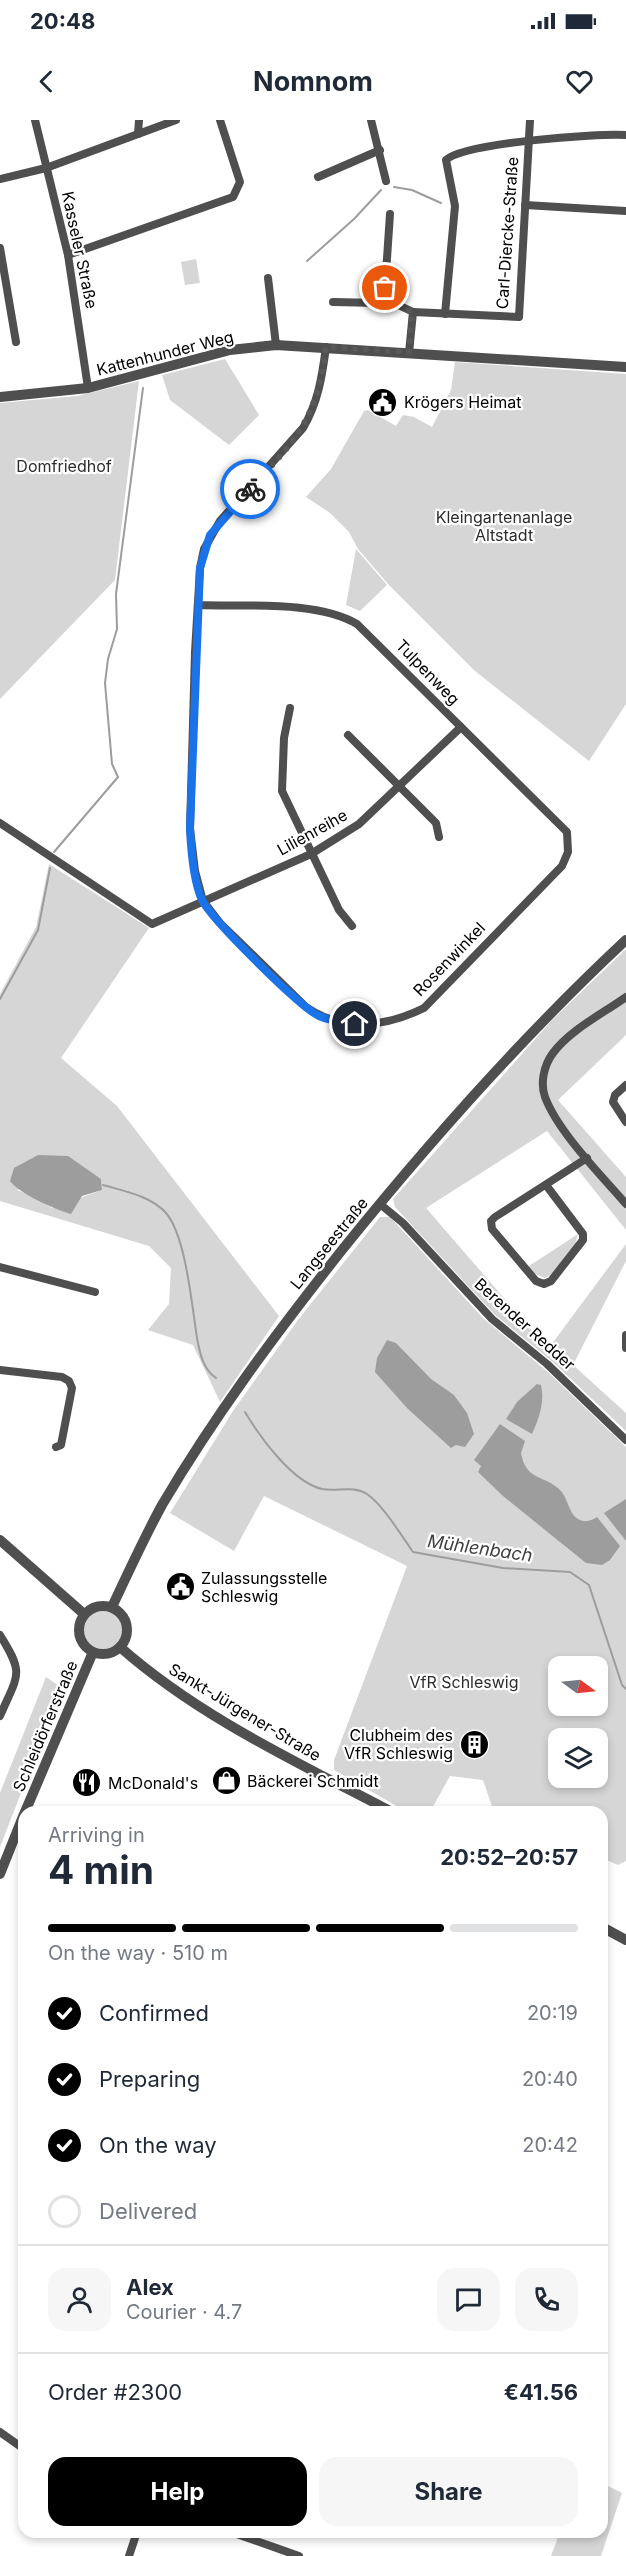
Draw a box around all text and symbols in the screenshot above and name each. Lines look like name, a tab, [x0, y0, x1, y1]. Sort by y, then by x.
text: 20:48	[30, 8, 95, 34]
icon: back	[30, 65, 63, 98]
text: Nomnom	[253, 65, 373, 98]
icon: heart	[563, 65, 596, 98]
street label: Carl-Diercke-Straße	[492, 156, 522, 310]
street label: Kasseler Straße	[58, 190, 102, 310]
pin	[359, 262, 410, 313]
icon: bag	[368, 271, 401, 304]
street label: Kattenhunder Weg	[94, 326, 236, 380]
public building icon: Krögers Heimat	[367, 386, 399, 418]
place label: Krögers Heimat	[404, 392, 522, 412]
park label: Domfriedhof	[16, 456, 112, 476]
courier	[220, 459, 280, 519]
icon: bike	[234, 473, 267, 506]
park label: Kleingartenanlage Altstadt	[436, 507, 572, 545]
street label: Tulpenweg	[392, 635, 464, 709]
street label: Lilienreihe	[273, 805, 351, 859]
street label: Rosenwinkel	[409, 918, 489, 1000]
pin	[329, 998, 380, 1049]
icon: home	[338, 1007, 371, 1040]
street label: Langseestraße	[286, 1193, 372, 1293]
street label: Berender Redder	[471, 1274, 579, 1374]
water label: Mühlenbach	[426, 1530, 534, 1566]
place label: Zulassungsstelle Schleswig	[201, 1568, 327, 1606]
public building icon: Zulassungsstelle Schleswig	[164, 1571, 196, 1603]
north arrow	[548, 1656, 608, 1716]
map controls	[548, 1656, 608, 1788]
street label: Schleidörferstraße	[8, 1658, 82, 1794]
street label: Sankt-Jürgener-Straße	[165, 1659, 325, 1765]
park label: VfR Schleswig	[409, 1672, 519, 1692]
place label: Clubheim des VfR Schleswig	[344, 1725, 453, 1763]
building icon: Clubheim des VfR Schleswig	[458, 1728, 490, 1760]
button: layers	[548, 1728, 608, 1788]
shop icon: Bäckerei Schmidt	[210, 1765, 242, 1797]
restaurant icon: McDonald's	[71, 1767, 103, 1799]
place label: Bäckerei Schmidt	[247, 1771, 379, 1791]
place label: McDonald's	[108, 1773, 198, 1793]
text: Arriving in	[48, 1823, 145, 1847]
text: 20:52–20:57	[440, 1844, 578, 1870]
text: 4 min	[48, 1846, 154, 1893]
text: On the way · 510 m	[48, 1941, 228, 1965]
icon: check	[48, 1997, 81, 2030]
text: Confirmed	[99, 2000, 209, 2026]
text: 20:19	[527, 2001, 578, 2025]
icon: check	[48, 2063, 81, 2096]
text: Preparing	[99, 2066, 200, 2092]
text: 20:40	[522, 2067, 578, 2091]
icon: check	[48, 2129, 81, 2162]
text: On the way	[99, 2132, 217, 2158]
text: 20:42	[522, 2133, 578, 2157]
text: Delivered	[99, 2198, 197, 2224]
button: person	[48, 2268, 111, 2331]
button: chat	[437, 2268, 500, 2331]
button: phone	[515, 2268, 578, 2331]
text: Alex	[126, 2274, 174, 2300]
text: Courier · 4.7	[126, 2300, 242, 2324]
text: Order #2300	[48, 2379, 182, 2405]
text: €41.56	[504, 2379, 578, 2405]
button: Help	[48, 2457, 307, 2526]
button: Share	[319, 2457, 578, 2526]

